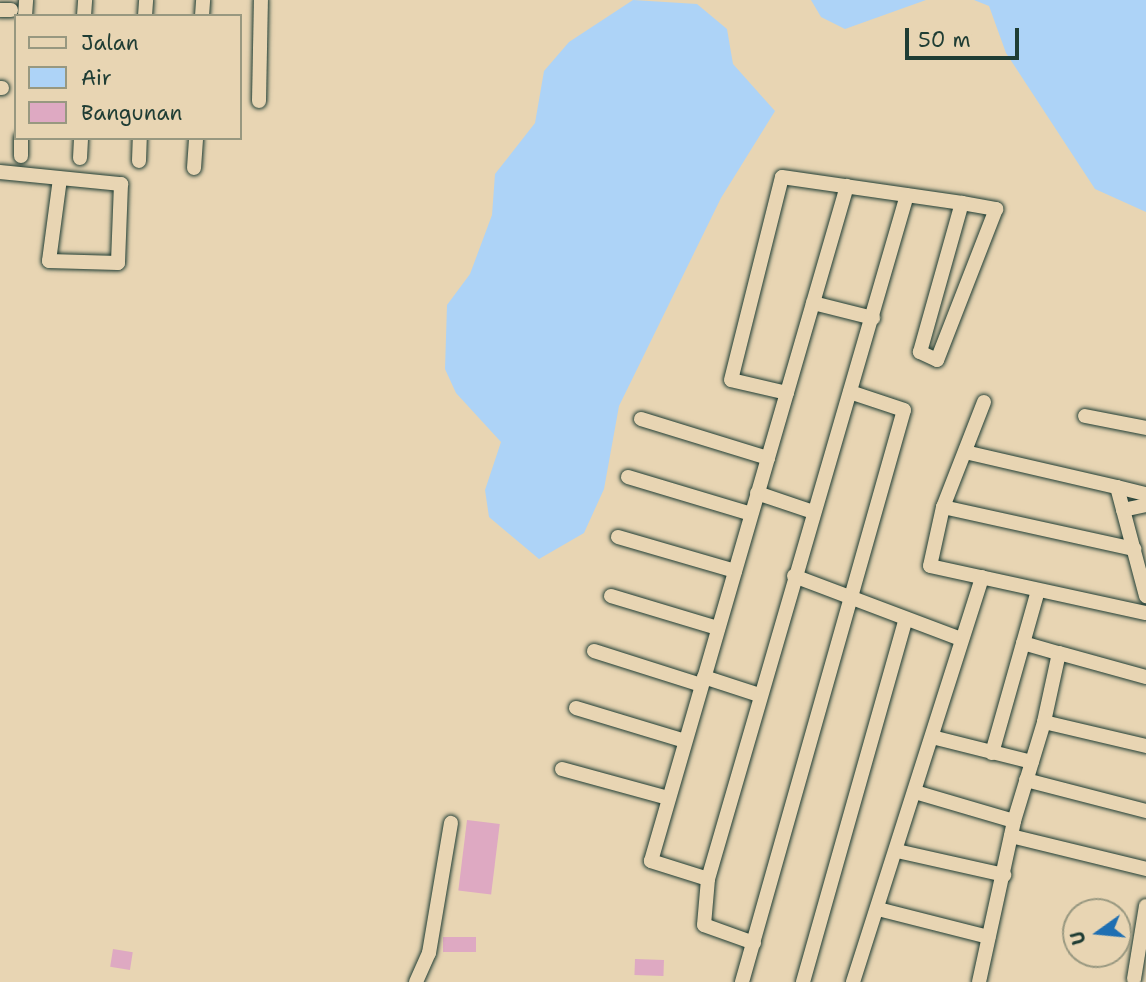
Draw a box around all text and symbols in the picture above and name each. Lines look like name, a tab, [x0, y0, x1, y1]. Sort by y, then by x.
legend	[14, 14, 242, 140]
scale bar	[908, 14, 1022, 58]
text: 50 m	[918, 26, 971, 54]
text: Jalan	[81, 29, 139, 57]
text: Air	[81, 64, 112, 92]
text: Bangunan	[81, 99, 182, 127]
north arrow	[1062, 898, 1132, 968]
text: U	[1064, 929, 1092, 948]

